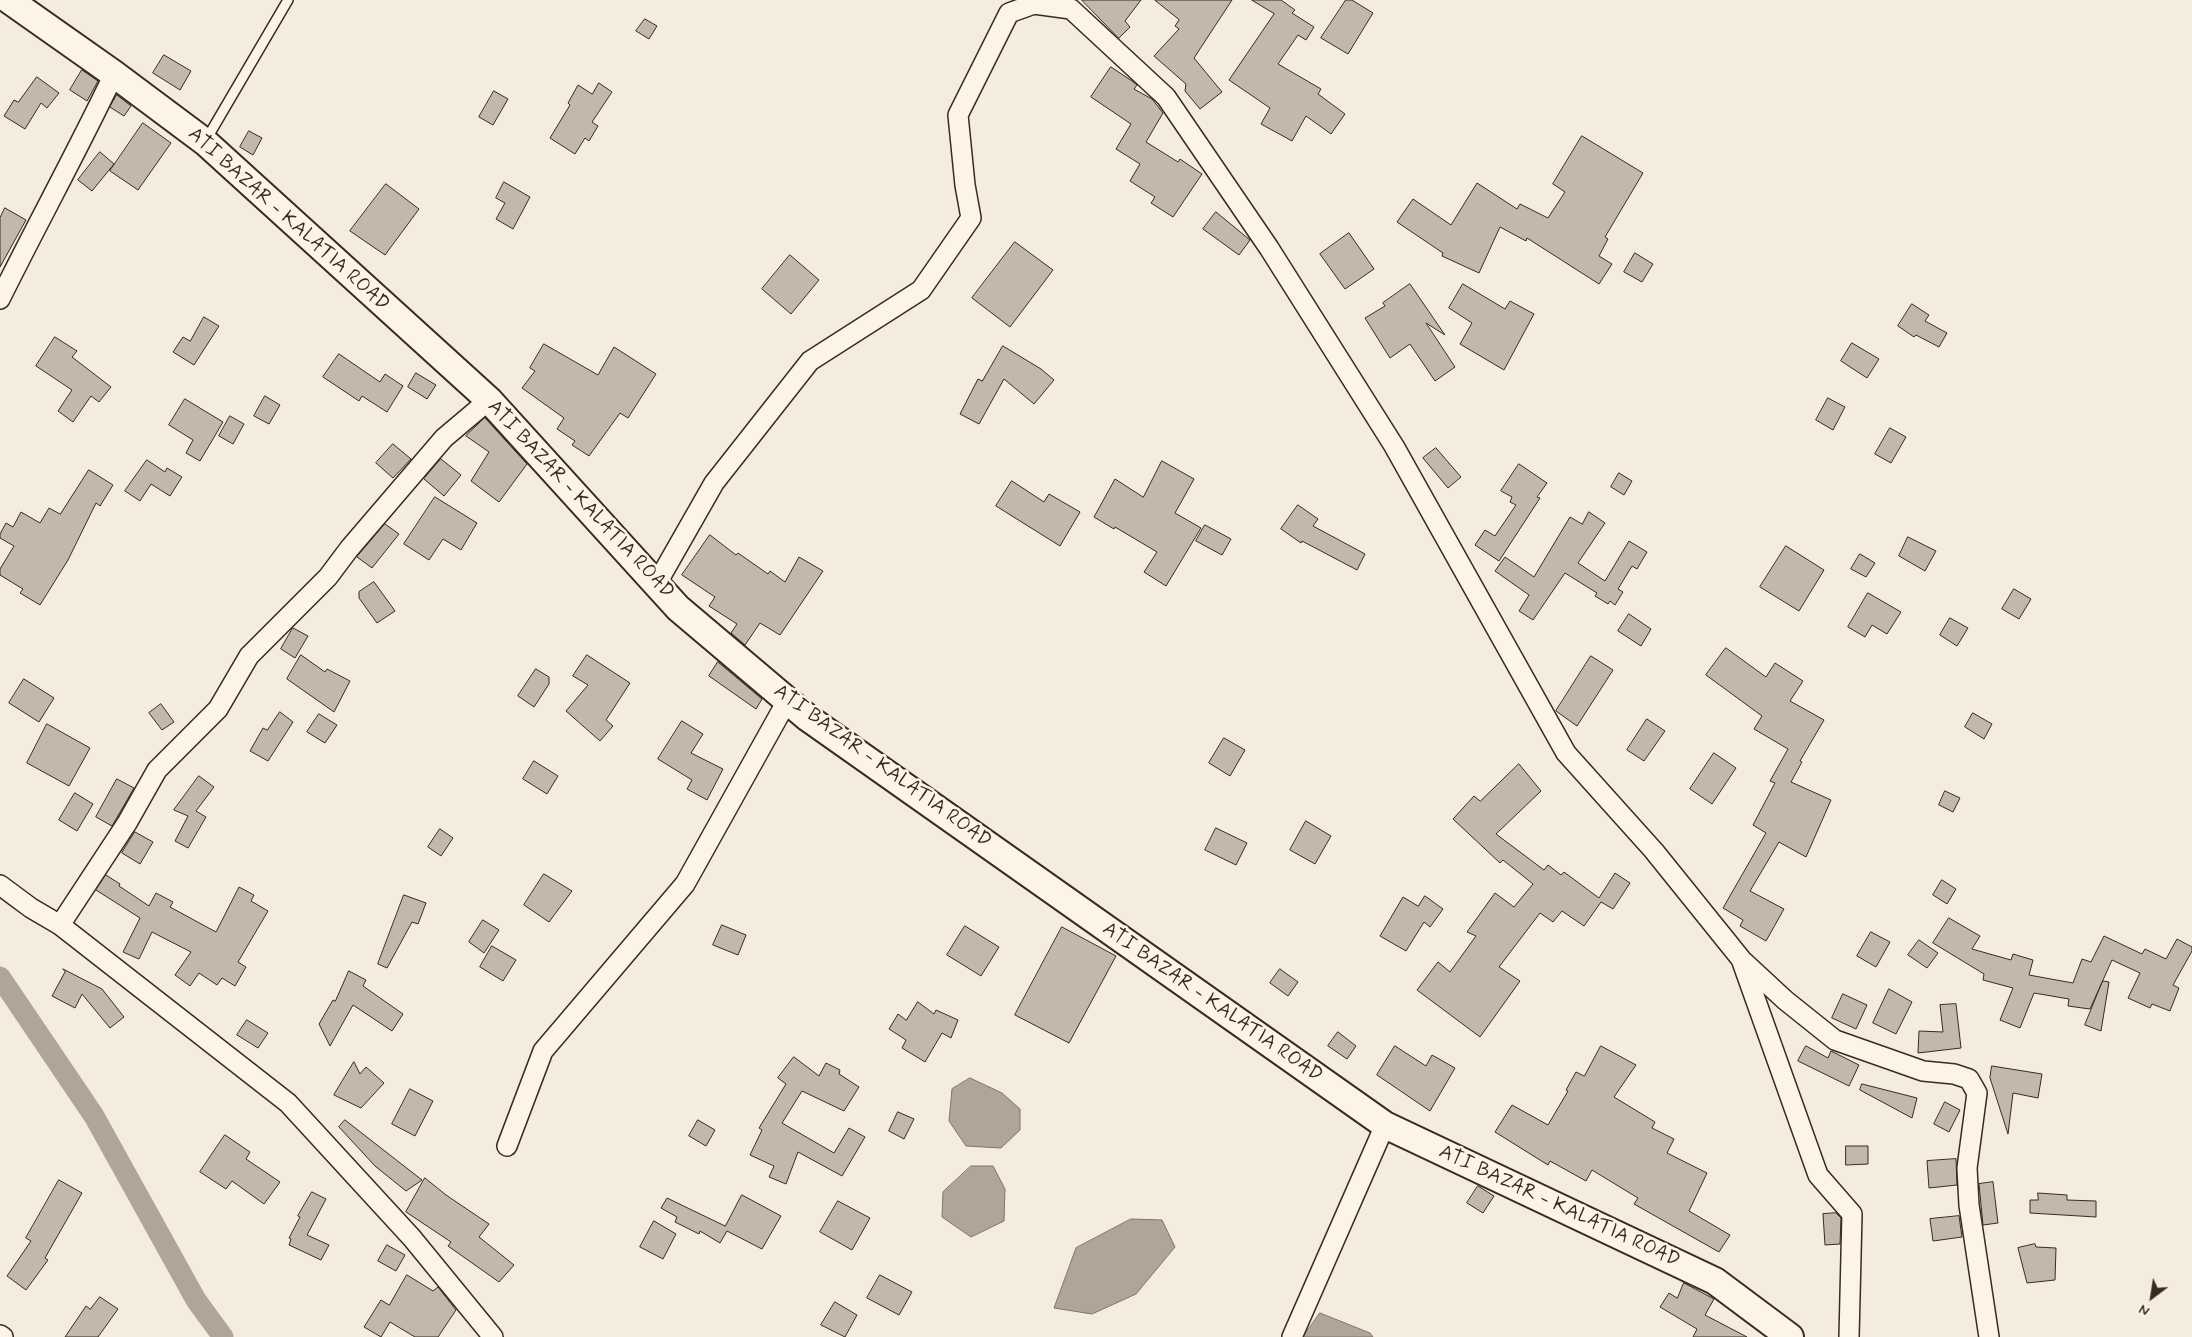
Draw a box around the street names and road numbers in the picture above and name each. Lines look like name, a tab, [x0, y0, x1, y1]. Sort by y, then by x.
street label: ATI BAZAR - KALATIA ROAD	[182, 123, 394, 317]
street label: ATI BAZAR - KALATIA ROAD	[481, 396, 679, 604]
street label: ATI BAZAR - KALATIA ROAD	[769, 680, 995, 854]
street label: ATI BAZAR - KALATIA ROAD	[1097, 918, 1327, 1088]
street label: ATI BAZAR - KALATIA ROAD	[1435, 1141, 1683, 1273]

